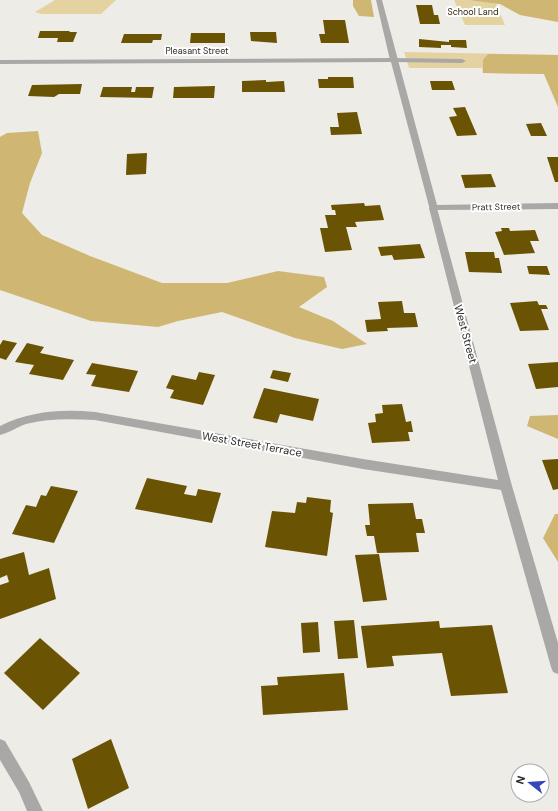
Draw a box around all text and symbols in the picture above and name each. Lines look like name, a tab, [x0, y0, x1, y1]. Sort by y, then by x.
park label: School Land	[447, 6, 499, 18]
street label: Pleasant Street	[165, 45, 229, 57]
street label: Pratt Street	[472, 201, 521, 213]
street label: West Street	[451, 303, 481, 365]
street label: West Street Terrace	[201, 428, 303, 460]
north arrow	[510, 763, 550, 803]
text: N	[513, 774, 528, 786]

